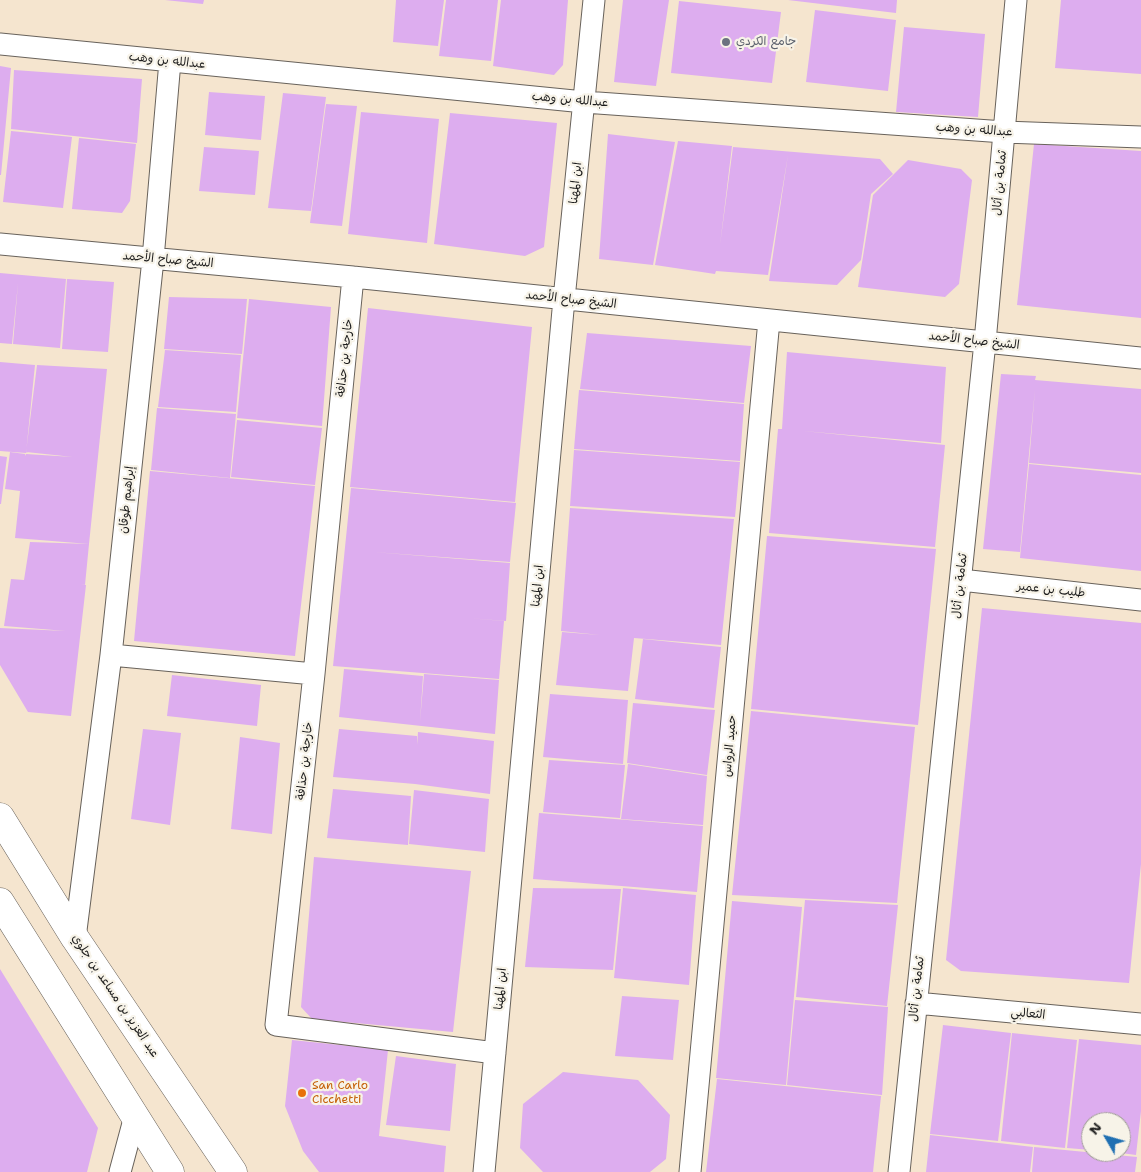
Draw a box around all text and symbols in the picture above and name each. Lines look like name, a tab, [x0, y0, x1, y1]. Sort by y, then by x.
place label: جامع الكردي	[736, 35, 796, 49]
marker: جامع الكردي	[720, 36, 732, 48]
street label: عبدالله بن وهب	[128, 50, 206, 72]
street label: عبدالله بن وهب	[531, 89, 609, 111]
street label: عبدالله بن وهب	[935, 120, 1013, 140]
street label: ثمامة بن أثال	[990, 150, 1010, 216]
street label: ابن المهنا	[567, 161, 585, 205]
street label: الشيخ صباح الأحمد	[122, 249, 214, 271]
street label: الشيخ صباح الأحمد	[525, 288, 617, 312]
street label: خارجة بن حذافة	[334, 318, 356, 398]
street label: الشيخ صباح الأحمد	[928, 329, 1020, 353]
street label: إبراهيم طوقان	[116, 465, 138, 535]
street label: ثمامة بن أثال	[949, 553, 971, 619]
street label: ابن المهنا	[529, 565, 547, 607]
street label: طليب بن عمير	[1016, 579, 1086, 601]
street label: حميد الرواس	[720, 714, 740, 778]
street label: خارجة بن حذافة	[294, 721, 316, 801]
street label: عبد العزيز بن مساعد بن جلوي	[68, 932, 162, 1060]
street label: ثمامة بن أثال	[906, 956, 928, 1022]
street label: ابن المهنا	[492, 968, 510, 1010]
street label: الثعالبي	[1010, 1005, 1046, 1023]
place label: San Carlo Cicchetti	[312, 1079, 368, 1107]
marker: San Carlo Cicchetti	[296, 1087, 308, 1099]
north arrow	[1081, 1112, 1131, 1162]
text: N	[1084, 1118, 1105, 1138]

